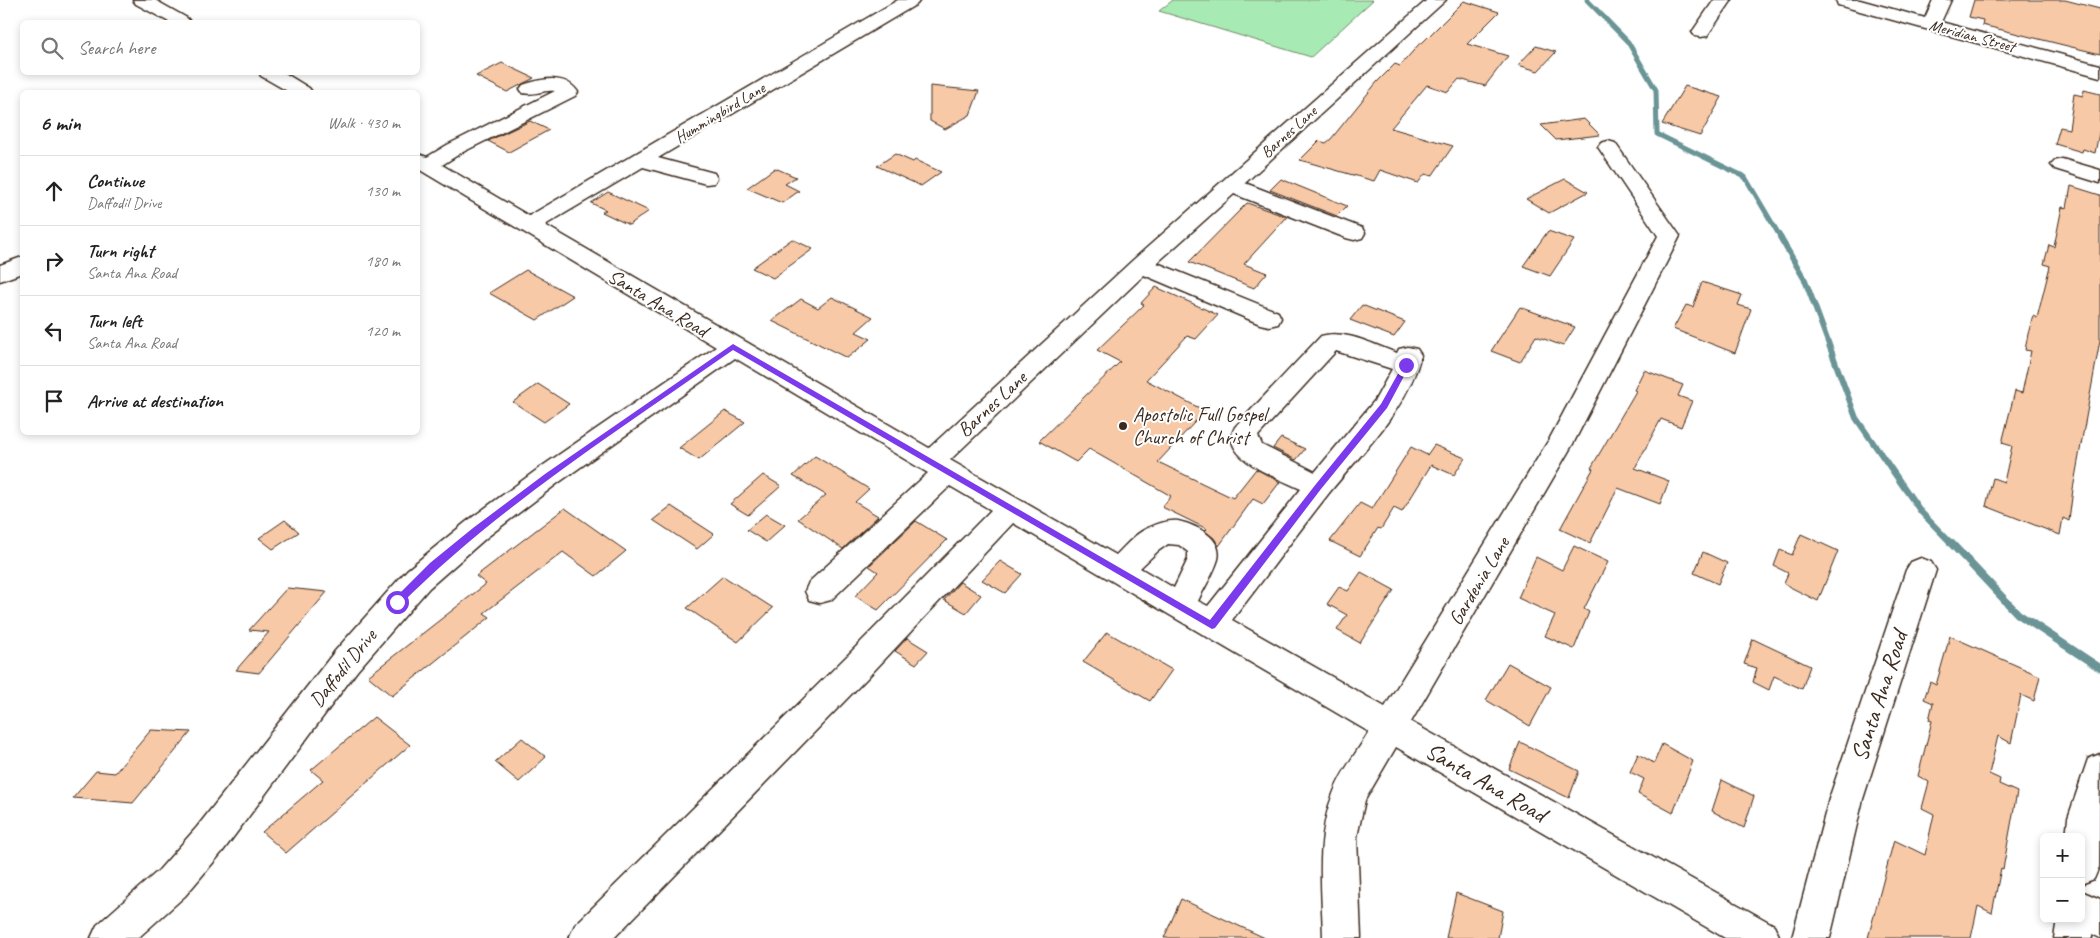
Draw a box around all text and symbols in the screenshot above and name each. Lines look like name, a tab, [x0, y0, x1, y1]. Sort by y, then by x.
street label: Meridian Street	[1927, 15, 2020, 58]
search box	[20, 20, 420, 75]
icon: search	[38, 34, 66, 62]
text: Search here	[78, 36, 155, 60]
street label: Hummingbird Lane	[671, 77, 770, 148]
street label: Barnes Lane	[1257, 100, 1323, 162]
text: 6 min	[40, 110, 81, 136]
text: Walk · 430 m	[328, 113, 400, 133]
text: Continue	[87, 169, 144, 193]
icon: ahead	[40, 177, 68, 205]
text: 130 m	[366, 181, 400, 201]
text: Daffodil Drive	[87, 193, 161, 213]
text: Turn right	[87, 239, 154, 263]
icon: right	[40, 247, 68, 275]
text: 180 m	[366, 251, 400, 271]
text: Santa Ana Road	[87, 263, 177, 283]
street label: Santa Ana Road	[603, 263, 715, 344]
text: Turn left	[87, 309, 142, 333]
icon: left	[40, 317, 68, 345]
text: 120 m	[366, 321, 400, 341]
text: Santa Ana Road	[87, 333, 177, 353]
route end	[1395, 354, 1418, 377]
street label: Barnes Lane	[952, 365, 1033, 442]
icon: arrive	[40, 387, 68, 415]
text: Arrive at destination	[87, 389, 223, 413]
place label: Apostolic Full Gospel Church of Christ	[1133, 402, 1270, 450]
marker: Apostolic Full Gospel Church of Christ	[1117, 420, 1129, 432]
street label: Gardenia Lane	[1443, 531, 1516, 630]
route start	[386, 591, 409, 614]
street label: Daffodil Drive	[304, 623, 383, 712]
street label: Santa Ana Road	[1844, 624, 1915, 765]
street label: Santa Ana Road	[1420, 735, 1555, 830]
map controls	[2040, 833, 2085, 923]
button: +	[2040, 833, 2085, 878]
button: −	[2040, 878, 2085, 923]

